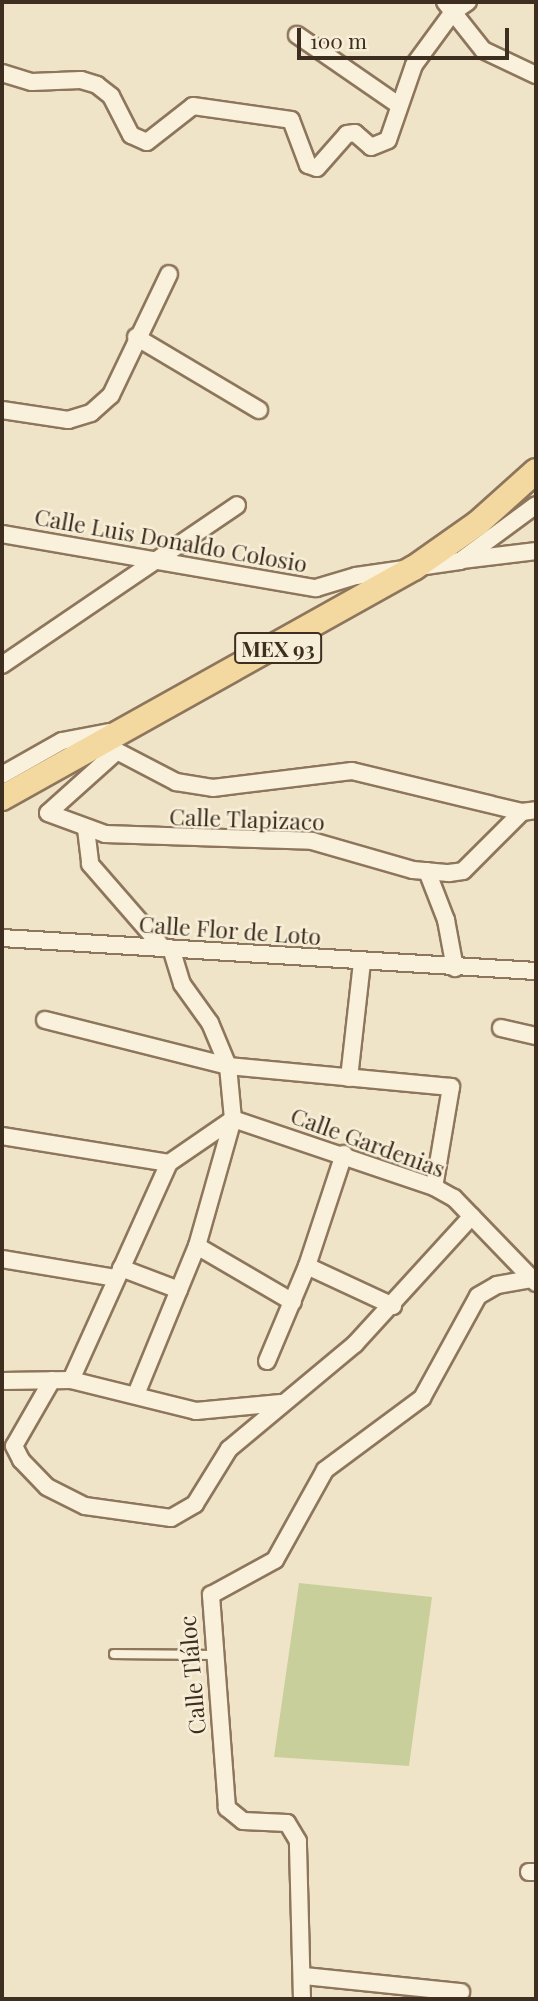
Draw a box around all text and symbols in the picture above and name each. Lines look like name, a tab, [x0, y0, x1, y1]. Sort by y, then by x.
scale bar	[300, 14, 512, 58]
text: 100 m	[310, 26, 367, 54]
street label: Calle Luis Donaldo Colosio	[32, 502, 310, 578]
road number: MEX 93	[232, 630, 324, 666]
street label: Calle Tlapizaco	[169, 802, 325, 836]
street label: Calle Flor de Loto	[138, 910, 322, 950]
street label: Calle Gardenias	[287, 1101, 449, 1183]
street label: Calle Tláloc	[173, 1614, 211, 1736]

